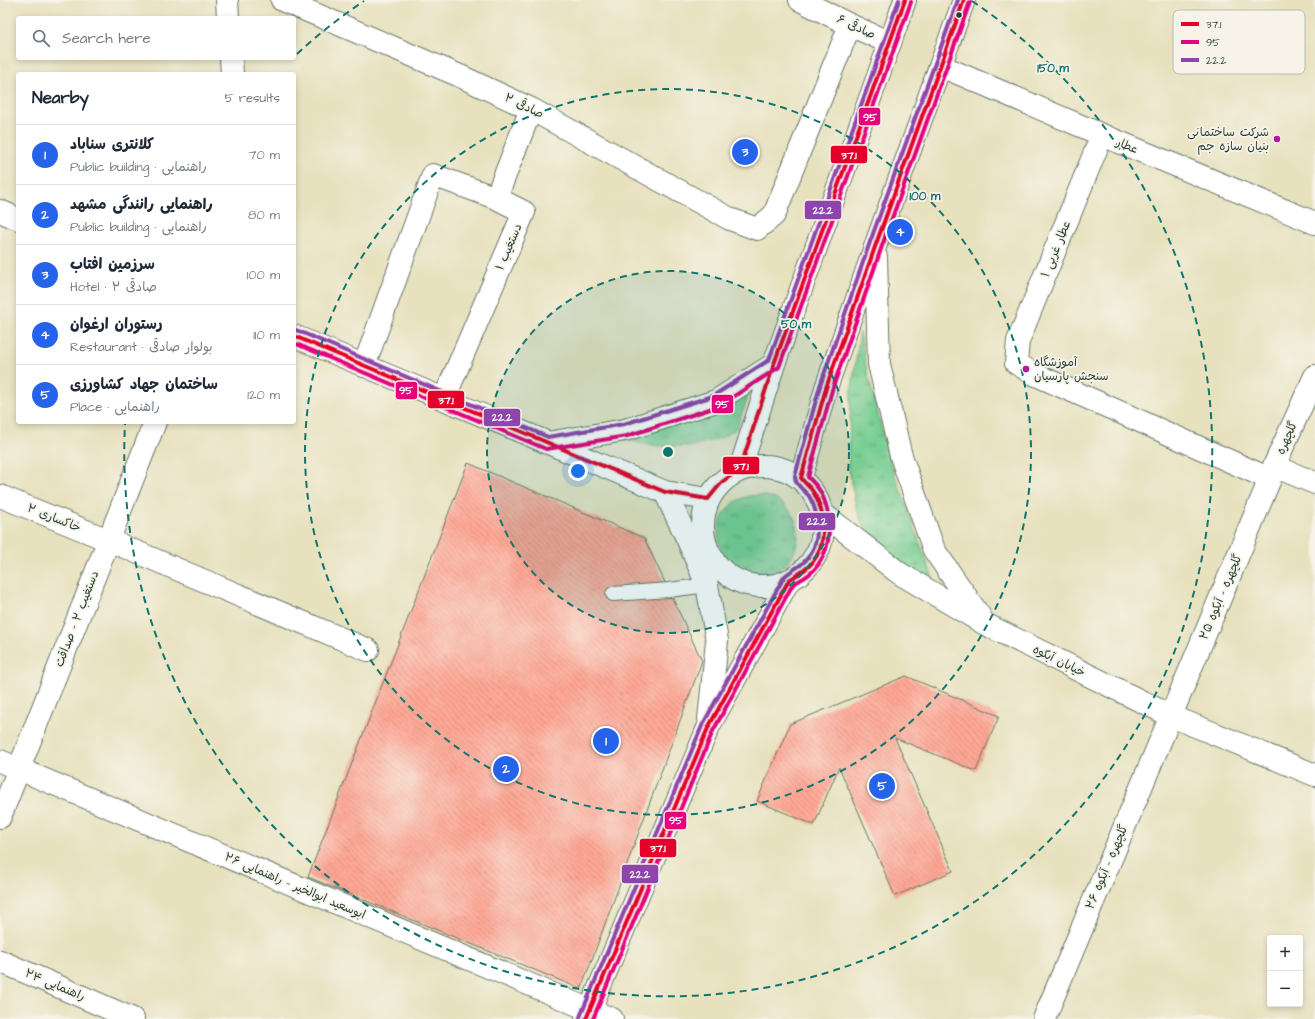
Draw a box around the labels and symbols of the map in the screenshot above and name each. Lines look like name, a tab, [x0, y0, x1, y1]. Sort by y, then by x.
unlabelled marker	[954, 10, 964, 20]
legend	[1173, 10, 1305, 74]
street label: صادقی ۶	[834, 11, 878, 43]
text: 37.1	[1206, 17, 1222, 32]
text: 95	[1206, 35, 1220, 50]
text: 22.2	[1206, 53, 1227, 68]
text: 150 m	[1037, 60, 1070, 77]
street label: صادقی ۲	[502, 89, 546, 123]
line badge: 95	[858, 107, 881, 126]
text: 95	[863, 110, 877, 125]
place label: شرکت ساختمانی بنیان سازه جم	[1187, 124, 1269, 155]
street label: عطار	[1113, 134, 1140, 158]
marker: شرکت ساختمانی بنیان سازه جم	[1272, 134, 1282, 144]
pin: 3	[732, 137, 758, 167]
line badge: 37.1	[830, 145, 868, 164]
text: 37.1	[840, 148, 857, 163]
text: 100 m	[910, 188, 941, 205]
line badge: 22.2	[804, 200, 842, 220]
text: 22.2	[812, 203, 834, 218]
pin: 4	[887, 217, 913, 247]
street label: عطار غربی ۱	[1037, 218, 1075, 280]
street label: دستغیب ۱	[492, 221, 526, 273]
text: 50 m	[781, 316, 812, 333]
place label: آموزشگاه سنجش پارسیان	[1034, 354, 1109, 385]
marker: آموزشگاه سنجش پارسیان	[1021, 364, 1031, 374]
line badge: 95	[395, 381, 418, 400]
text: 95	[399, 383, 413, 398]
line badge: 37.1	[427, 390, 465, 409]
text: 37.1	[437, 393, 454, 408]
line badge: 95	[711, 394, 734, 414]
text: 95	[715, 397, 729, 412]
line badge: 22.2	[483, 408, 521, 427]
text: 22.2	[491, 410, 513, 425]
street label: گلچهره	[1272, 419, 1302, 457]
centre of rings	[661, 445, 675, 459]
line badge: 37.1	[722, 456, 760, 475]
text: 37.1	[732, 459, 749, 474]
your location	[568, 461, 588, 481]
street label: خاکساری ۲	[25, 500, 83, 536]
line badge: 22.2	[798, 512, 836, 531]
text: 22.2	[806, 514, 828, 529]
street label: گلچهره - آبکوه ۲۵	[1195, 552, 1247, 642]
street label: دستغیب ۲ - صداقت	[51, 568, 103, 670]
street label: خیابان آبکوه	[1030, 641, 1088, 681]
pin: 1	[593, 726, 619, 756]
pin: 2	[493, 754, 519, 784]
pin: 5	[869, 771, 895, 801]
line badge: 95	[664, 811, 687, 830]
text: 95	[669, 813, 683, 828]
street label: گلچهره - آبکوه ۲۶	[1082, 822, 1132, 912]
line badge: 37.1	[639, 838, 677, 858]
text: 37.1	[649, 841, 666, 856]
street label: ابوسعید ابوالخیر - راهنمایی ۲۶	[222, 849, 368, 923]
line badge: 22.2	[621, 864, 659, 884]
text: 22.2	[629, 867, 651, 882]
street label: راهنمایی ۲۴	[22, 965, 88, 1005]

